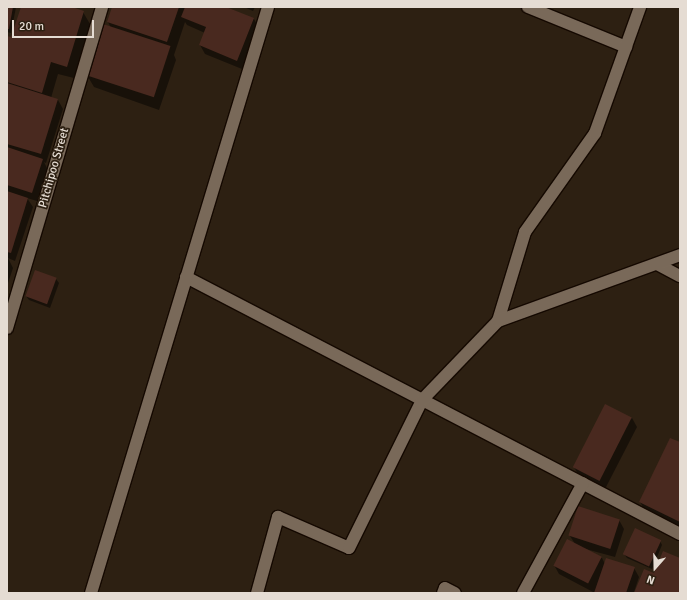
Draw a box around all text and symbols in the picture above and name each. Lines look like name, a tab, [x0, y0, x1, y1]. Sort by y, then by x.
scale bar	[14, 12, 96, 38]
text: 20 m	[19, 19, 44, 34]
street label: Pitchipoo Street	[36, 126, 72, 210]
north arrow	[635, 548, 675, 588]
text: N	[645, 572, 657, 587]

